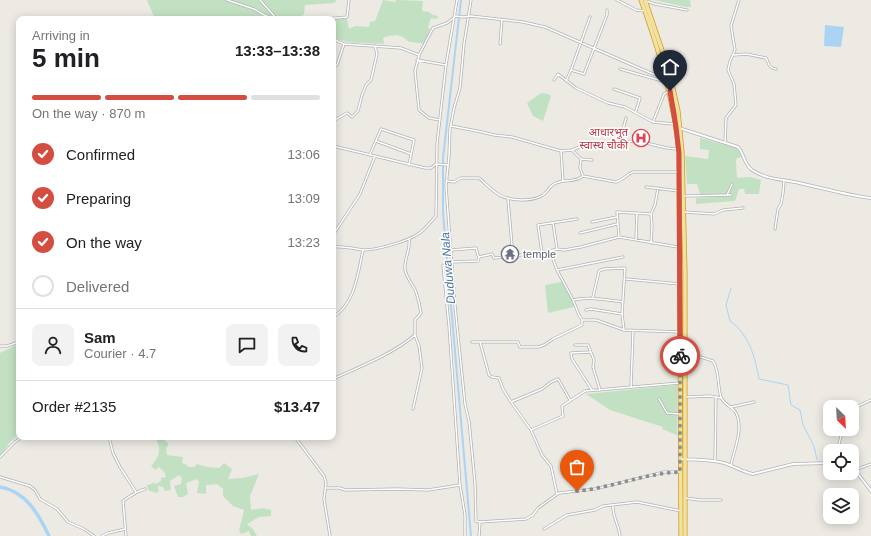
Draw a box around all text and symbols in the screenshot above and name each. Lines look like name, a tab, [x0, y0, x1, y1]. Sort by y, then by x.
text: Arriving in	[32, 28, 90, 43]
text: 13:33–13:38	[235, 42, 320, 59]
text: 5 min	[32, 43, 100, 73]
pin	[653, 50, 687, 91]
icon: home	[659, 56, 681, 78]
text: On the way · 870 m	[32, 106, 145, 121]
place label: आधारभुत स्वास्थ चौकी	[579, 126, 629, 151]
hospital icon: आधारभुत स्वास्थ चौकी	[631, 128, 651, 148]
icon: check	[32, 143, 54, 165]
text: Confirmed	[66, 146, 135, 163]
text: 13:06	[287, 147, 320, 162]
icon: check	[32, 187, 54, 209]
text: Preparing	[66, 190, 131, 207]
text: 13:09	[287, 191, 320, 206]
icon: check	[32, 231, 54, 253]
water label: Duduwa Nala	[438, 231, 458, 304]
text: On the way	[66, 234, 142, 251]
text: 13:23	[287, 235, 320, 250]
temple icon: temple	[500, 244, 520, 264]
place label: temple	[523, 248, 556, 260]
text: Delivered	[66, 278, 129, 295]
button: person	[32, 324, 74, 366]
button: chat	[226, 324, 268, 366]
button: phone	[278, 324, 320, 366]
text: Sam	[84, 329, 116, 346]
courier	[660, 336, 700, 376]
icon: bike	[669, 345, 691, 367]
text: Courier · 4.7	[84, 346, 156, 361]
text: Order #2135	[32, 398, 116, 415]
text: $13.47	[274, 398, 320, 415]
north arrow	[823, 400, 859, 436]
map controls	[823, 400, 859, 524]
button: locate	[823, 444, 859, 480]
pin	[560, 450, 594, 491]
icon: bag	[566, 456, 588, 478]
button: layers	[823, 488, 859, 524]

